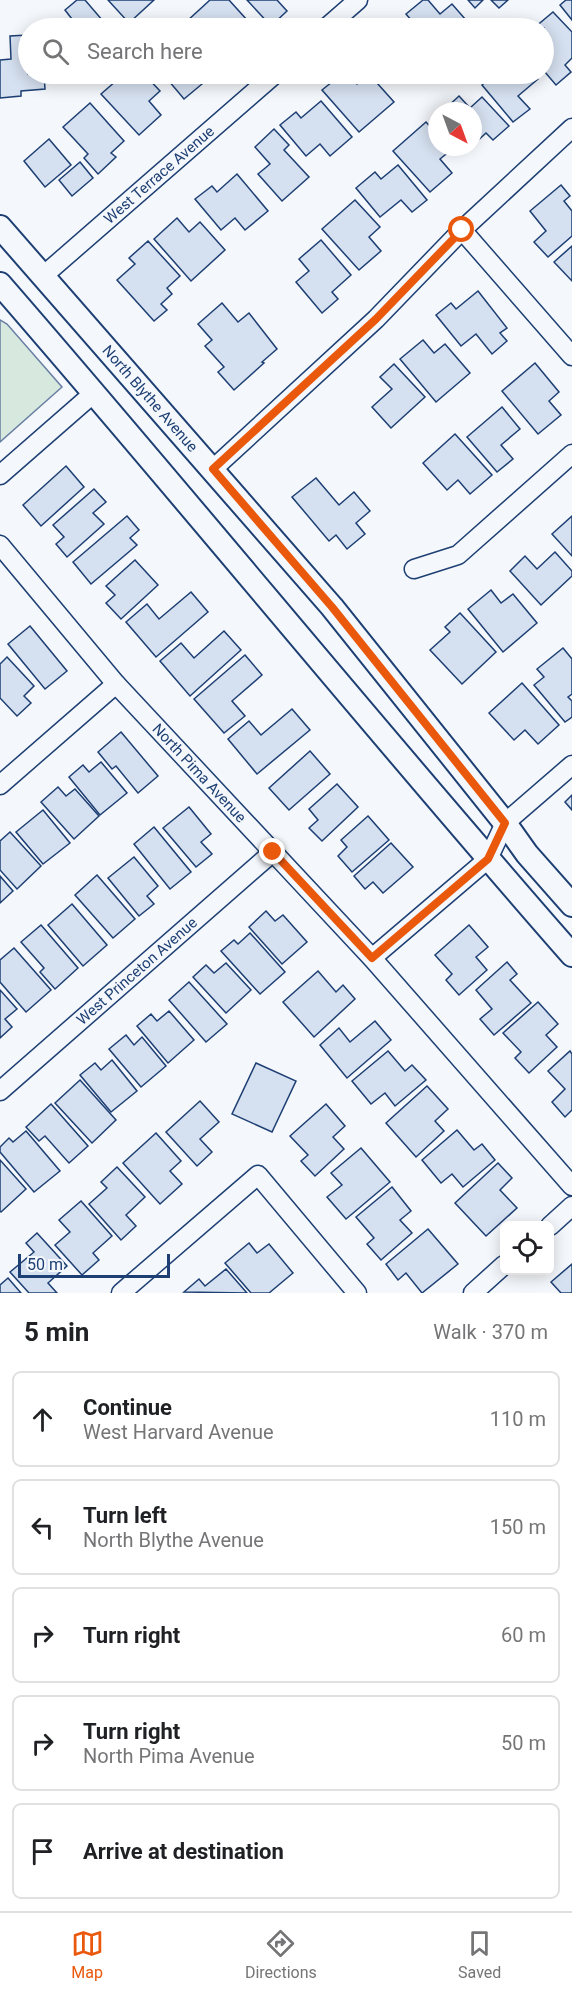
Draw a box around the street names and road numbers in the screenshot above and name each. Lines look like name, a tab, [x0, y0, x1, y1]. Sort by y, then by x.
street label: West Terrace Avenue	[100, 122, 218, 228]
street label: North Blythe Avenue	[99, 342, 201, 456]
street label: North Pima Avenue	[149, 720, 250, 826]
street label: West Princeton Avenue	[73, 914, 201, 1029]

